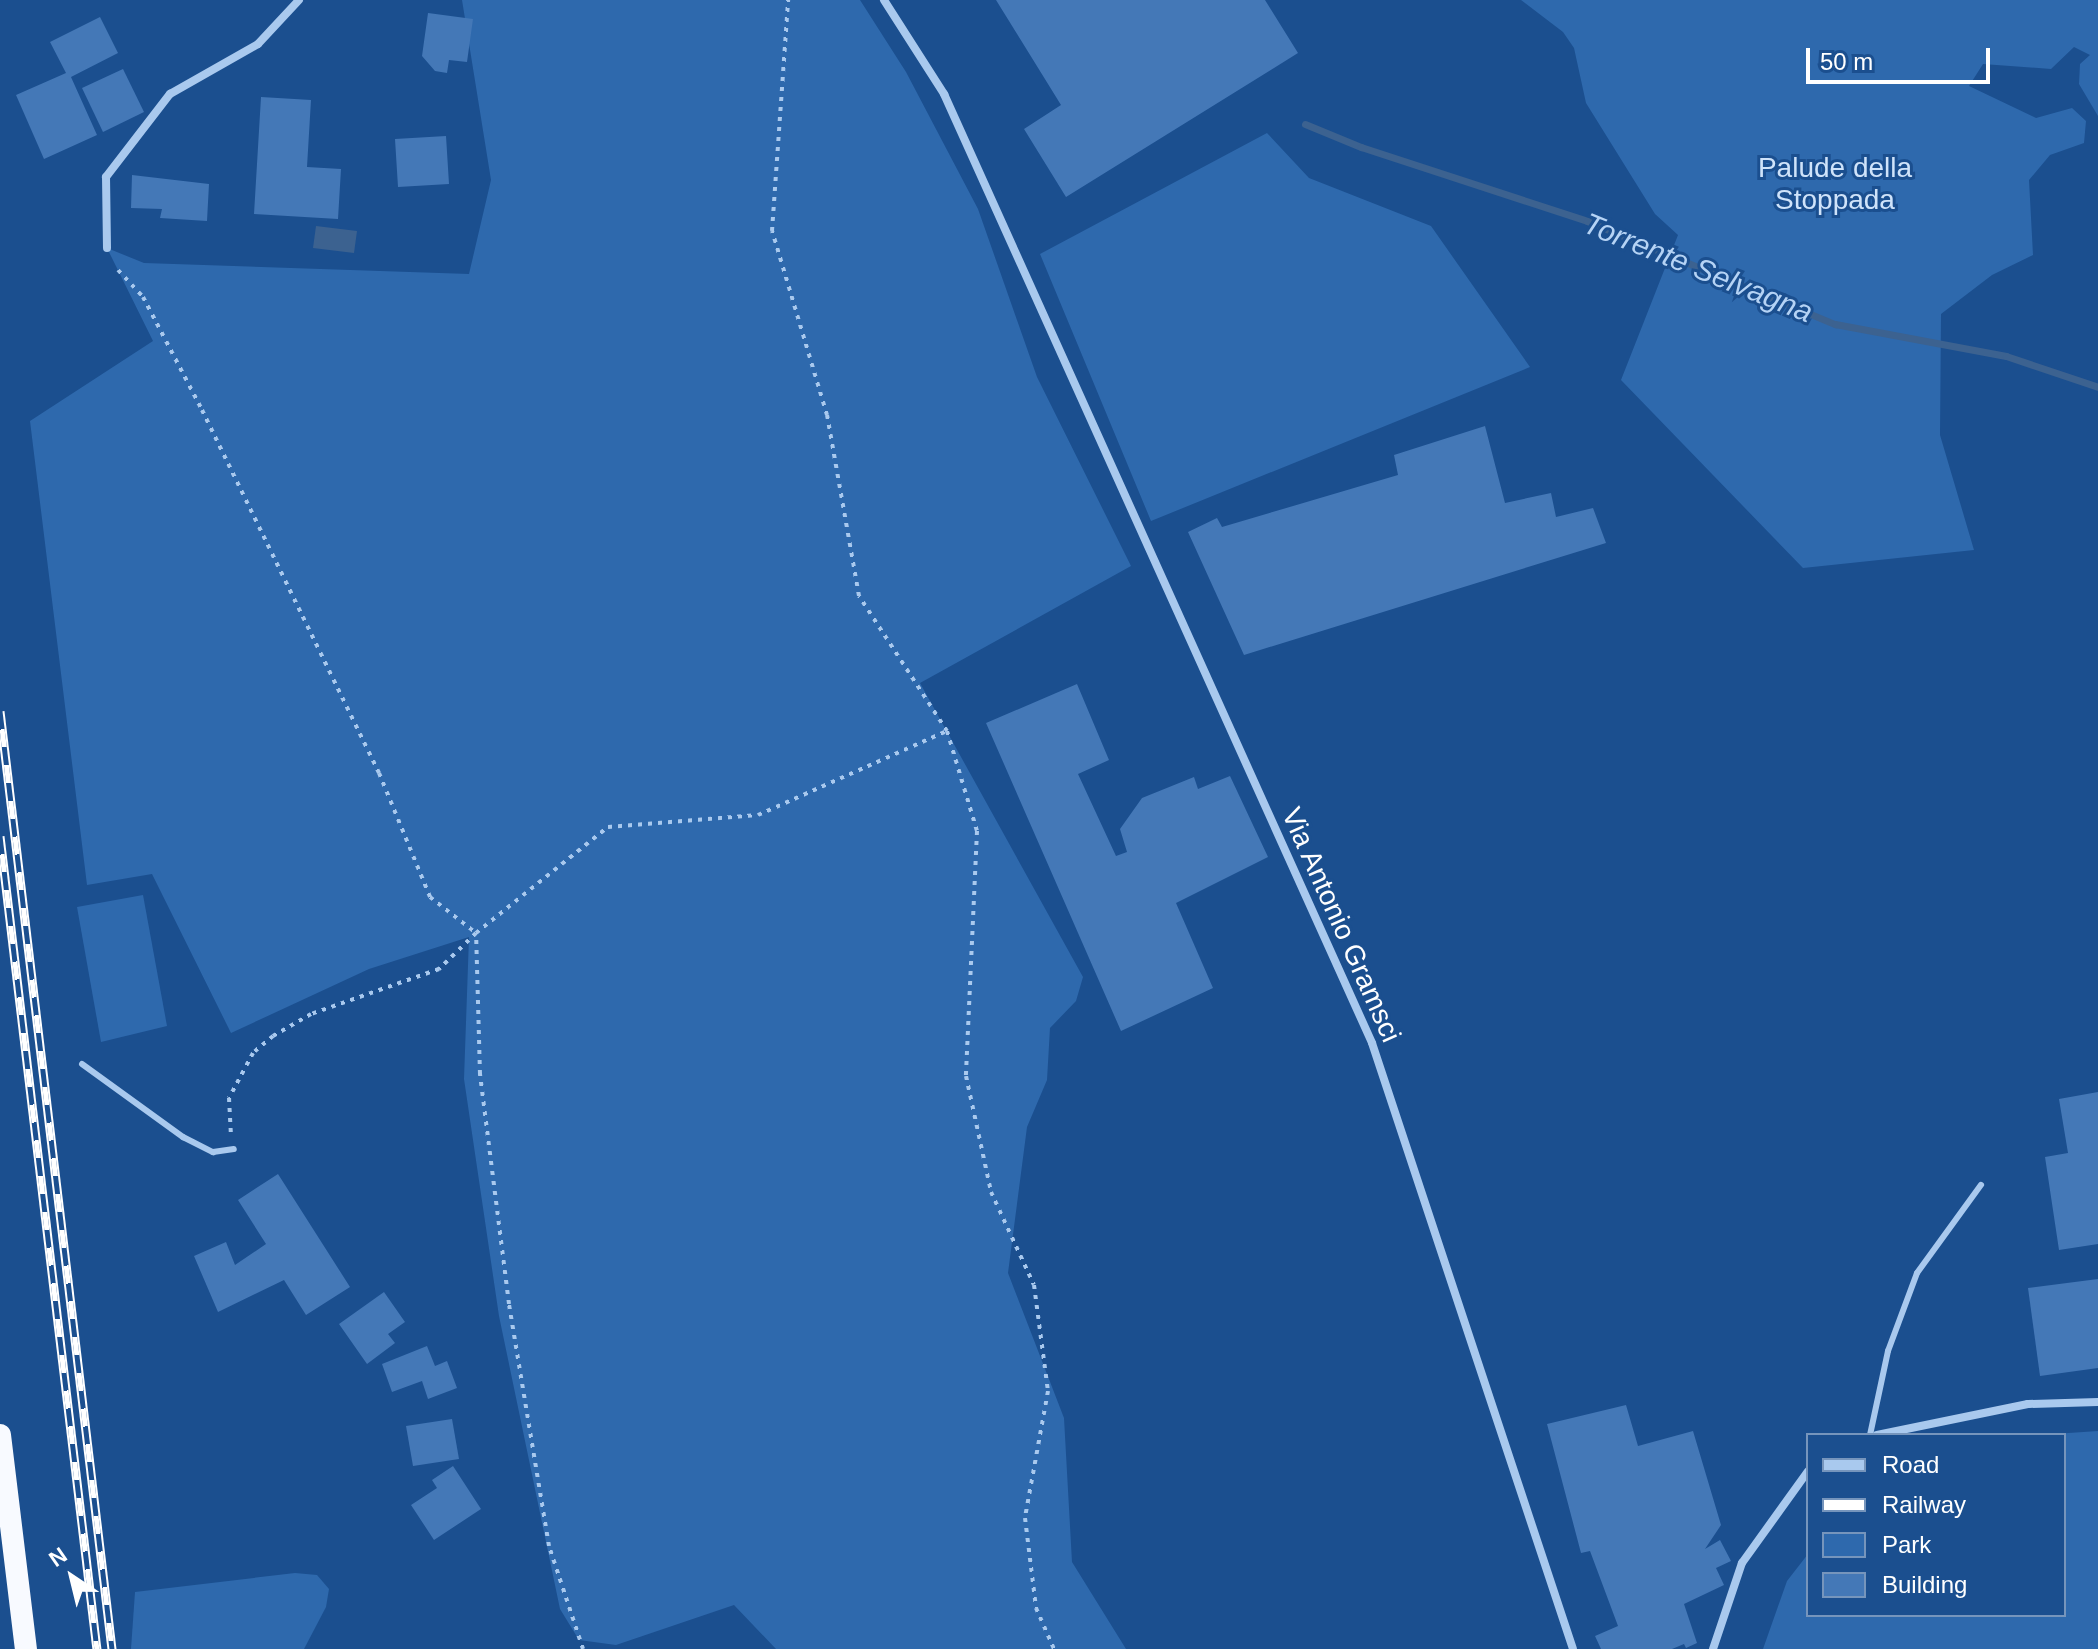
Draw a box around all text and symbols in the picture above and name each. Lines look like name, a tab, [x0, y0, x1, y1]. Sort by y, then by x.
scale bar	[1810, 32, 1994, 82]
text: 50 m	[1820, 48, 1873, 75]
park label: Palude della Stoppada	[1758, 151, 1912, 217]
water label: Torrente Selvagna	[1578, 206, 1818, 330]
street label: Via Antonio Gramsci	[1274, 802, 1408, 1048]
legend	[1806, 1433, 2066, 1617]
text: Road	[1882, 1451, 1939, 1478]
text: Railway	[1882, 1491, 1966, 1518]
text: Park	[1882, 1531, 1931, 1558]
north arrow	[32, 1537, 112, 1617]
text: N	[44, 1542, 72, 1572]
text: Building	[1882, 1571, 1967, 1598]

